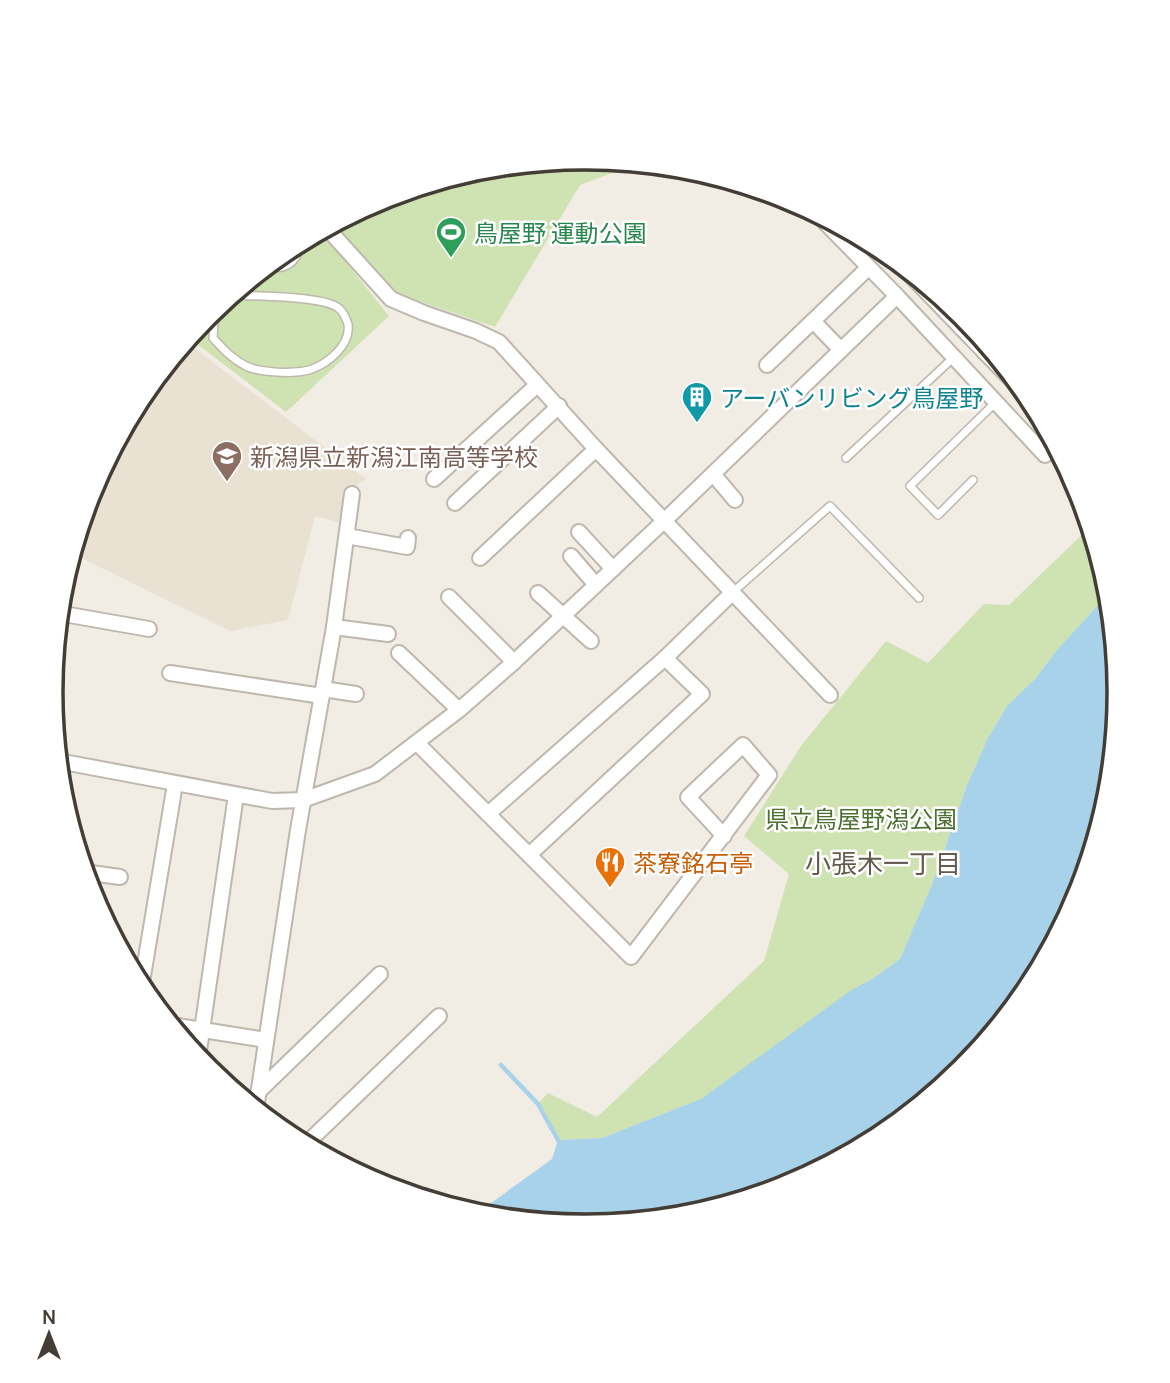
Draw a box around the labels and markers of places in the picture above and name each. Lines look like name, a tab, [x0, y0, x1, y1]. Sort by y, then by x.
sports icon: 鳥屋野 運動公園	[434, 215, 468, 259]
place label: 鳥屋野 運動公園	[474, 216, 647, 249]
building icon: アーバンリビング鳥屋野	[680, 380, 714, 424]
place label: アーバンリビング鳥屋野	[720, 381, 984, 414]
school or university icon: 新潟県立新潟江南高等学校	[210, 439, 244, 483]
place label: 新潟県立新潟江南高等学校	[250, 440, 538, 473]
restaurant icon: 茶寮銘石亭	[593, 845, 627, 889]
place label: 茶寮銘石亭	[633, 846, 753, 879]

